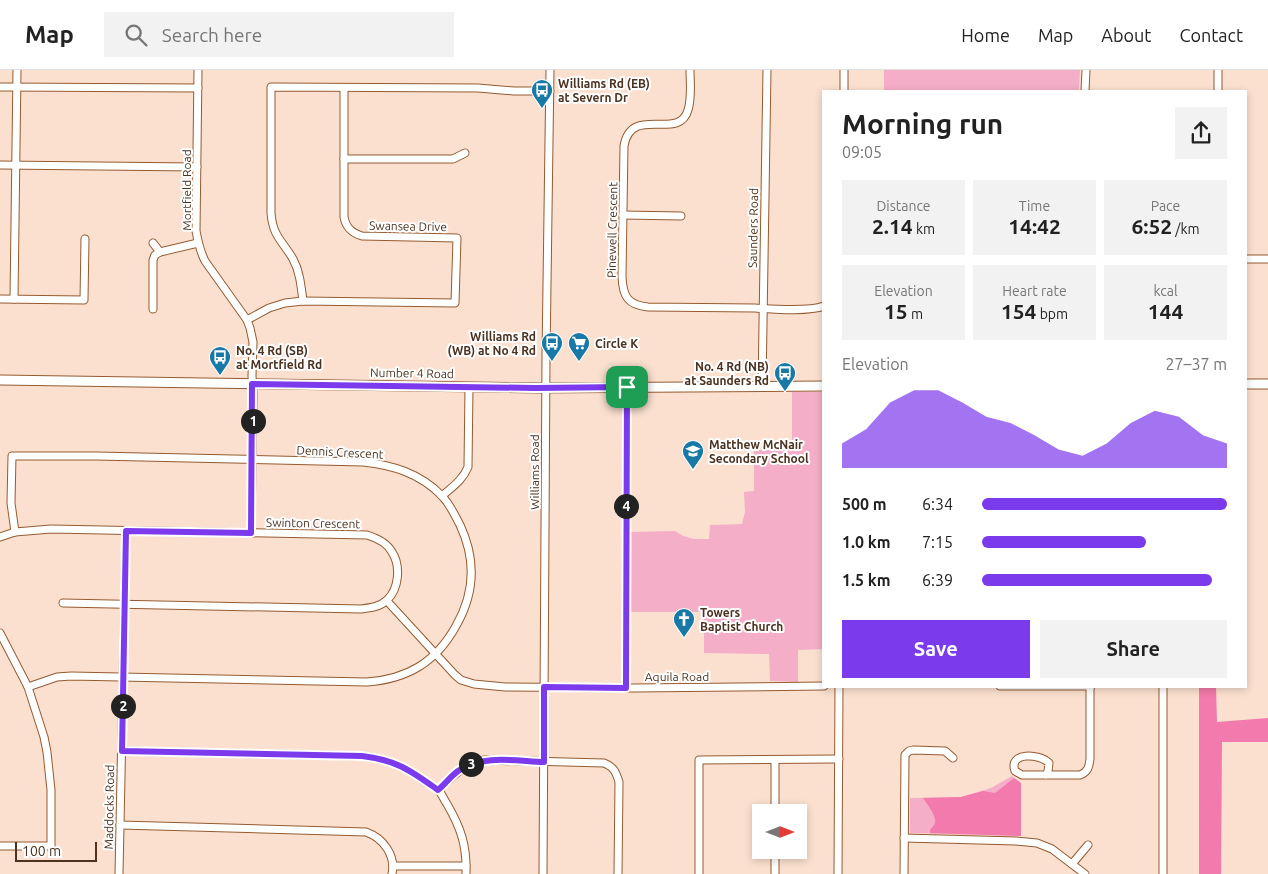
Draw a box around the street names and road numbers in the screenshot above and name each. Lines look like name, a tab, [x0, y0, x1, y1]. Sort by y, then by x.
street label: Mortfield Road	[180, 149, 193, 231]
street label: Pinewell Crescent	[605, 182, 619, 278]
street label: Saunders Road	[746, 188, 760, 268]
street label: Swansea Drive	[369, 219, 447, 233]
street label: Number 4 Road	[370, 366, 454, 380]
street label: Williams Road	[528, 434, 541, 510]
street label: Dennis Crescent	[296, 443, 384, 461]
street label: Swinton Crescent	[266, 516, 360, 530]
street label: Aquila Road	[645, 670, 709, 683]
street label: Maddocks Road	[102, 764, 116, 850]

